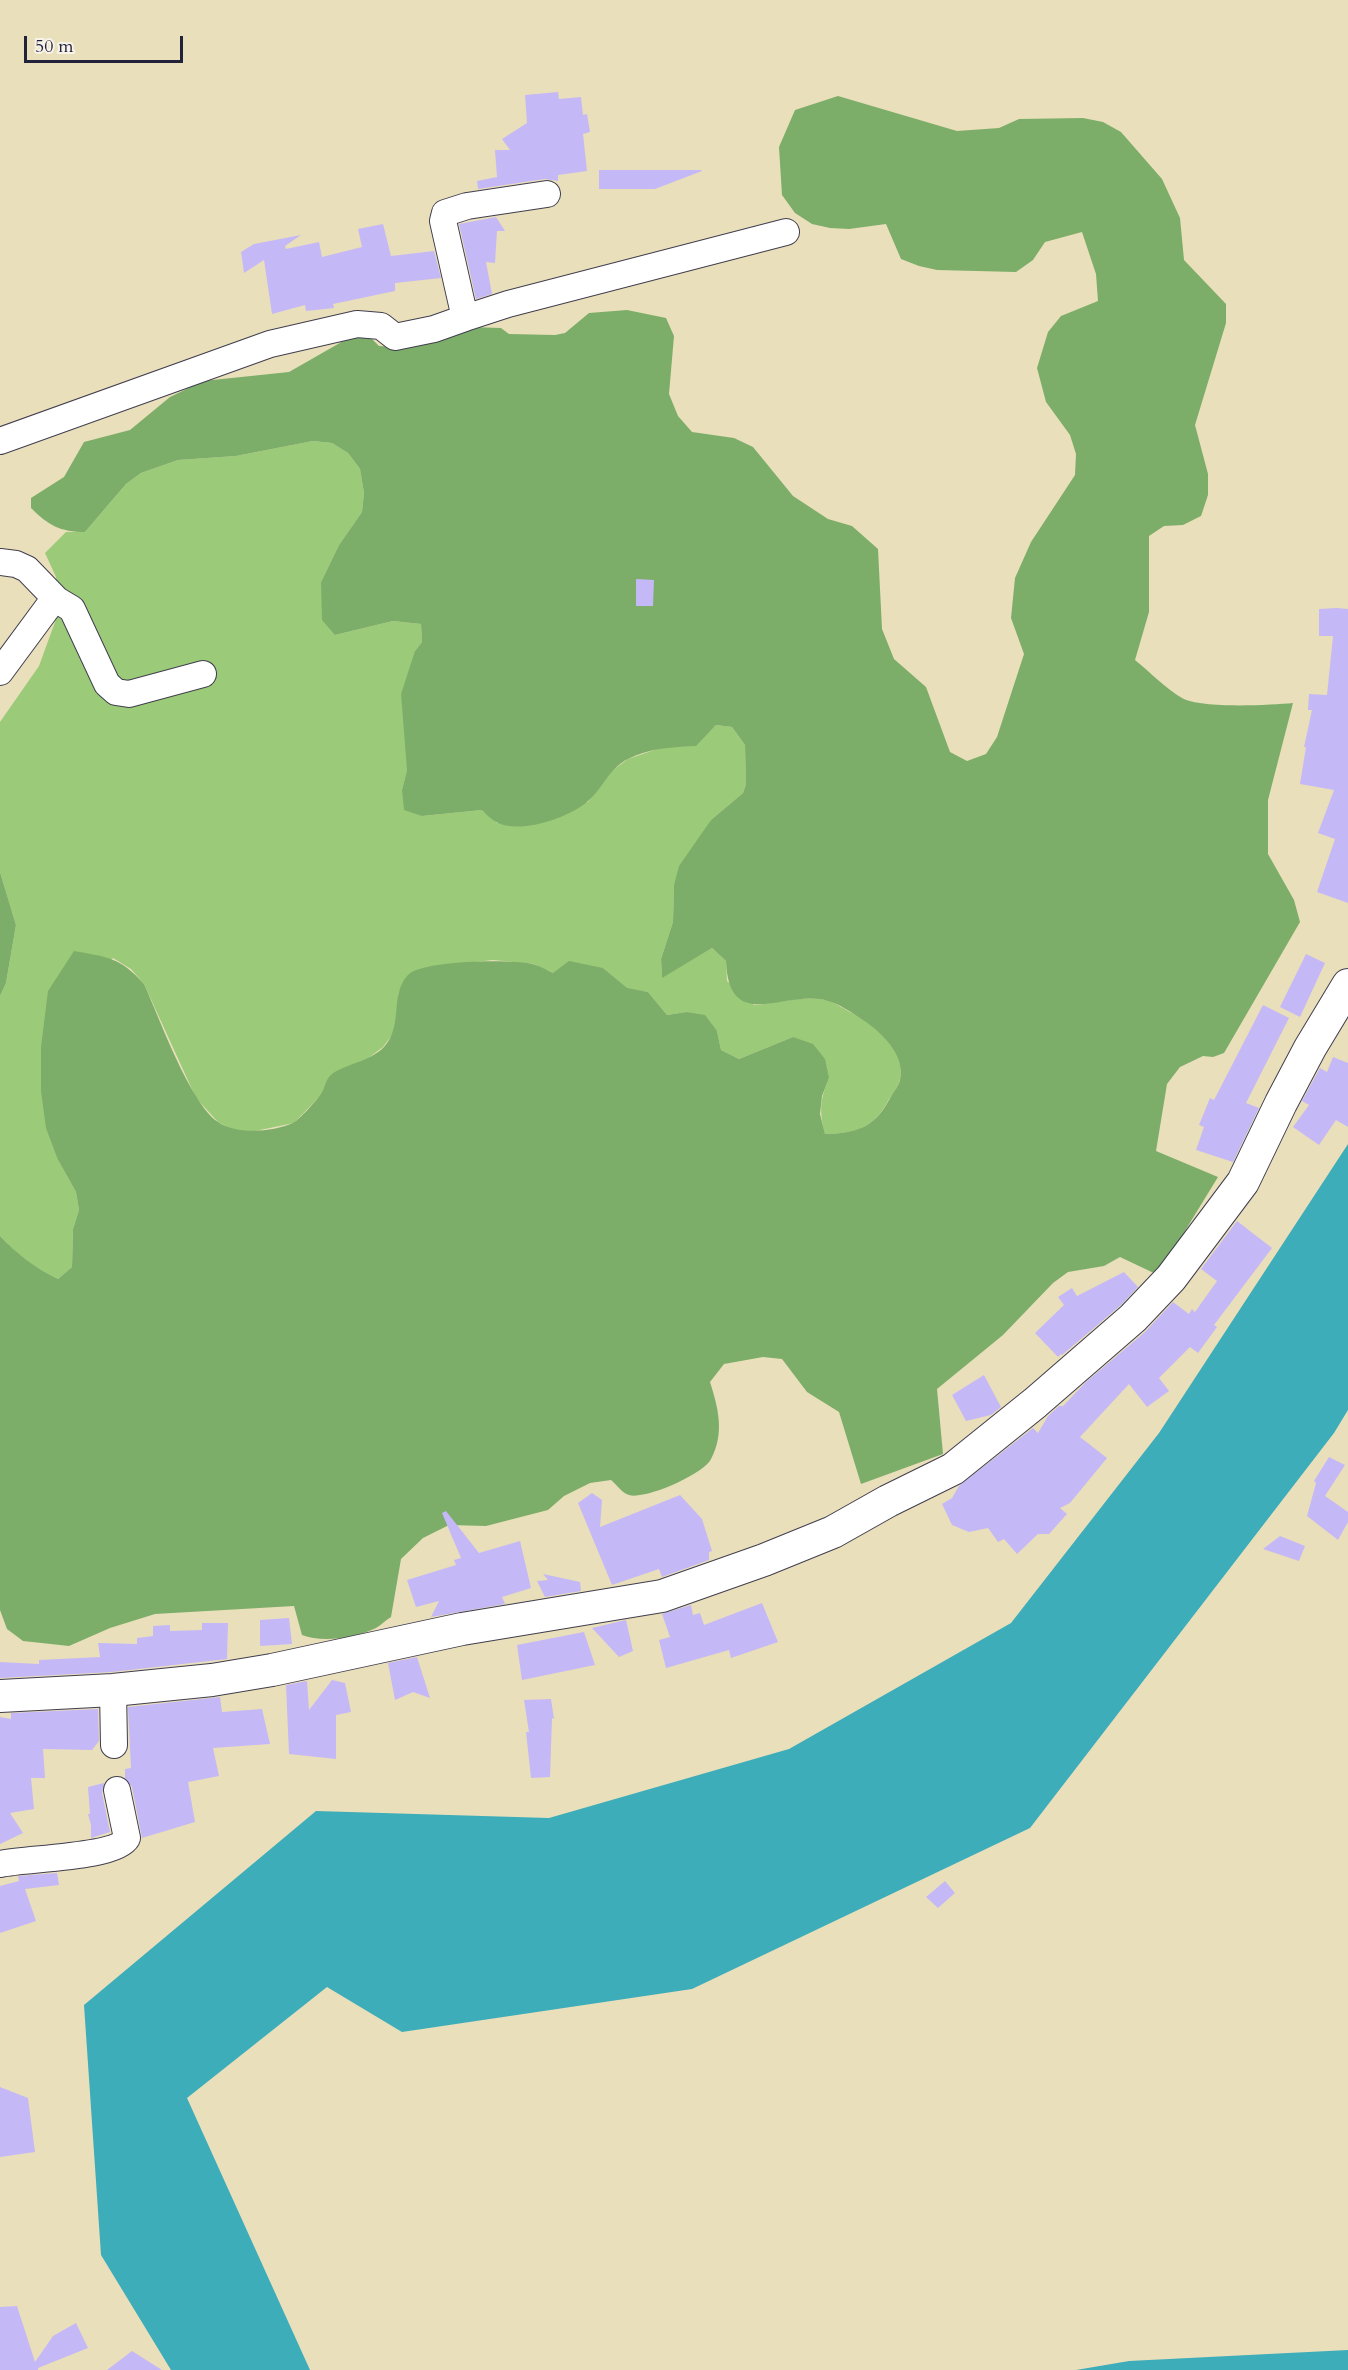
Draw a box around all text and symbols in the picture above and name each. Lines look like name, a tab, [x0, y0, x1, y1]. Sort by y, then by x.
scale bar	[27, 24, 186, 62]
text: 50 m	[35, 34, 74, 59]

